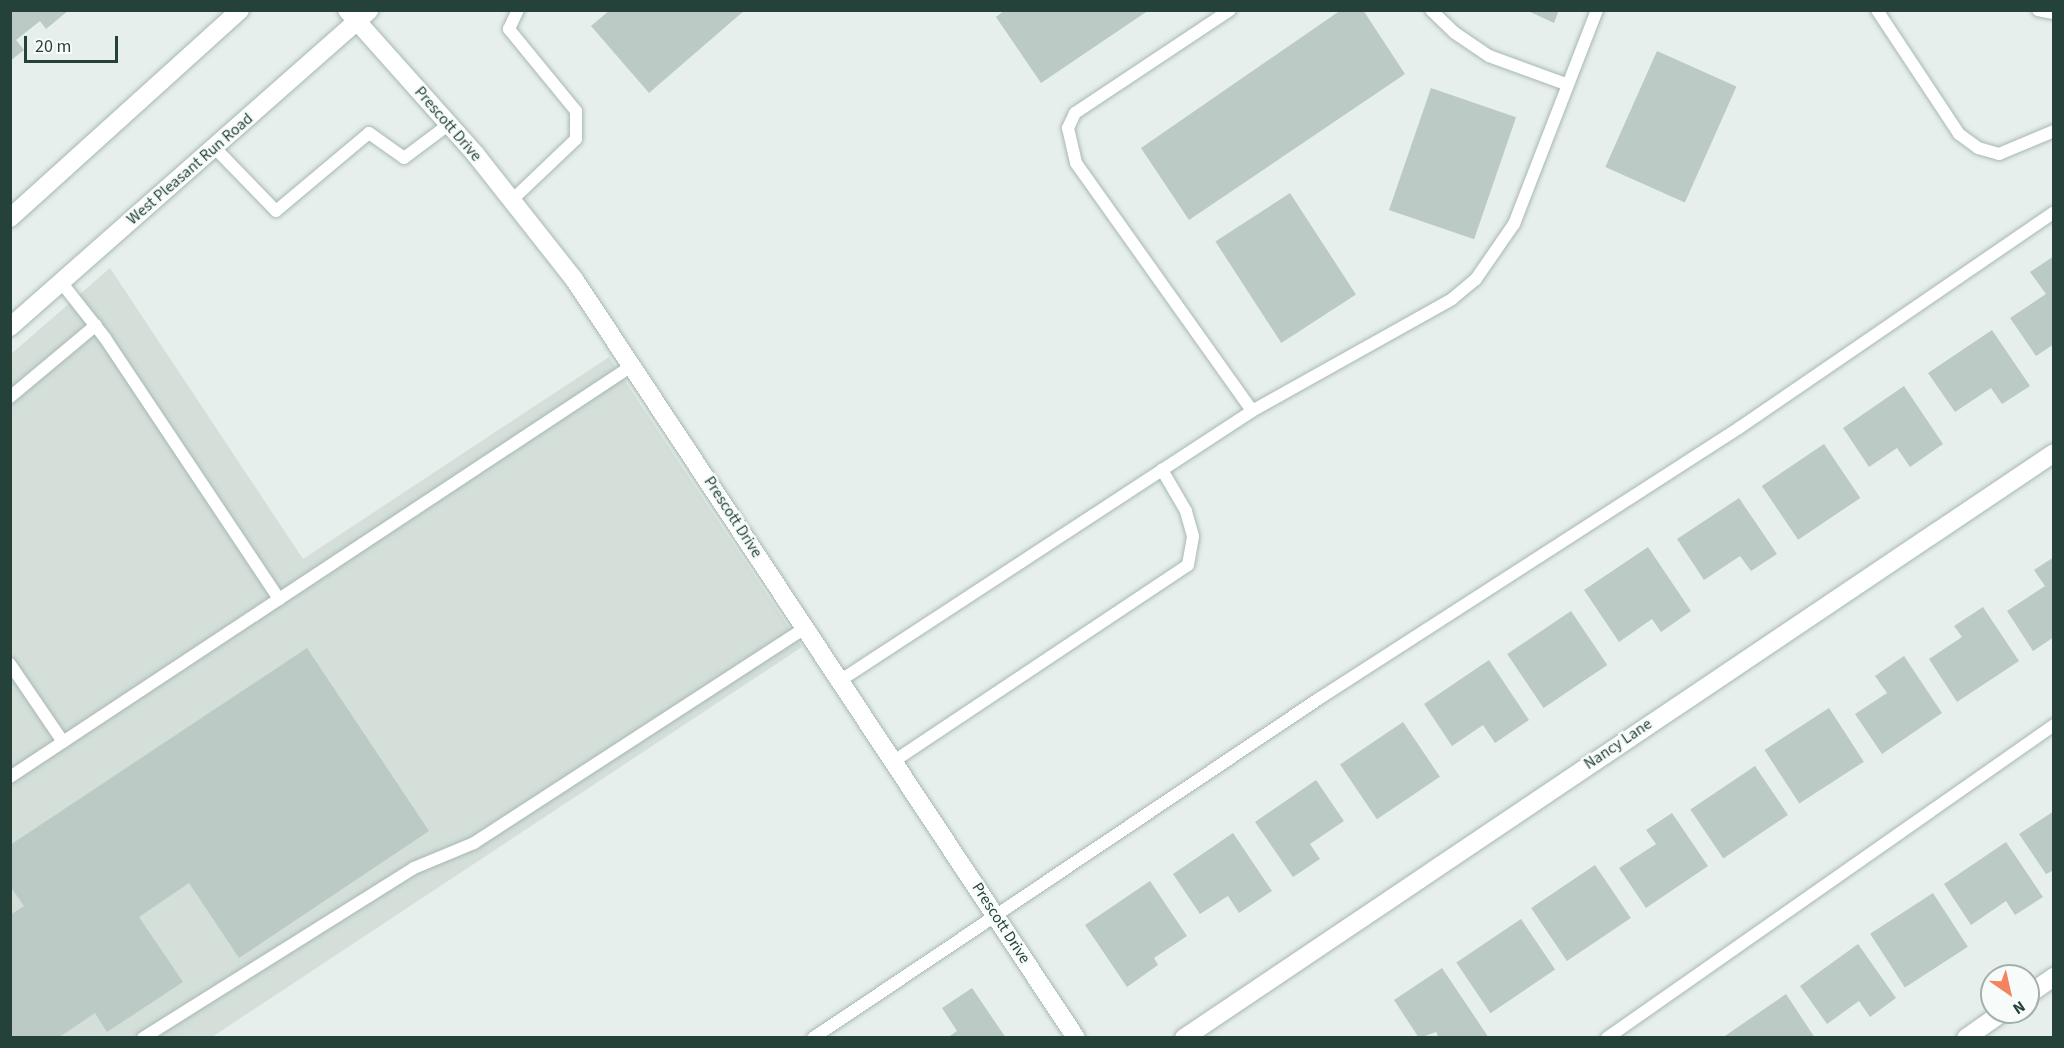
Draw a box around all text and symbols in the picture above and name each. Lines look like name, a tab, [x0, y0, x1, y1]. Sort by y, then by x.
scale bar	[27, 24, 122, 62]
text: 20 m	[35, 34, 71, 59]
street label: Prescott Drive	[410, 83, 486, 165]
street label: West Pleasant Run Road	[123, 109, 257, 229]
street label: Prescott Drive	[700, 473, 766, 561]
street label: Nancy Lane	[1580, 714, 1656, 774]
street label: Prescott Drive	[968, 879, 1034, 967]
north arrow	[1980, 964, 2040, 1024]
text: N	[2008, 995, 2030, 1019]

